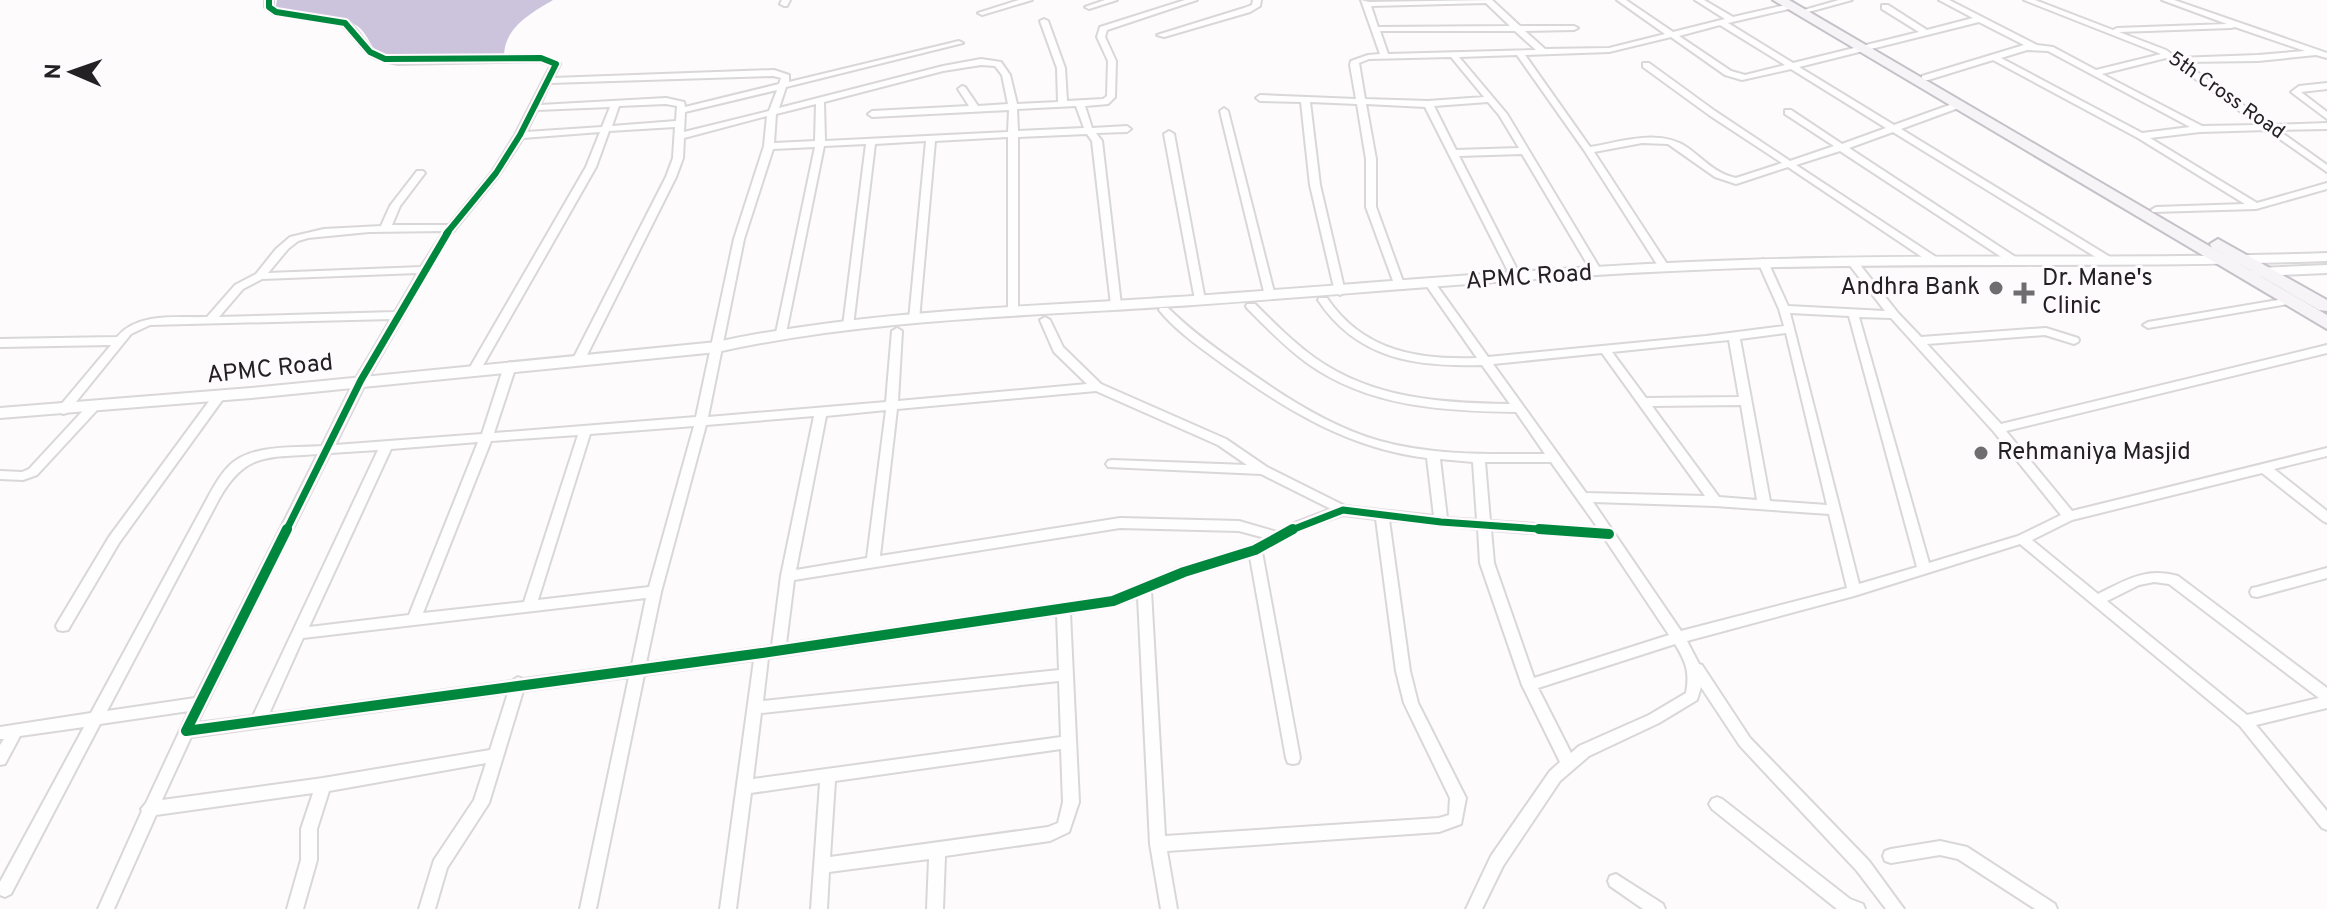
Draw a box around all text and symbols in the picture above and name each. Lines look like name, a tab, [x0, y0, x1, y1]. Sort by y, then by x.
north arrow	[32, 32, 112, 112]
street label: 5th Cross Road	[2163, 46, 2289, 146]
text: N	[41, 63, 68, 80]
street label: APMC Road	[1465, 259, 1593, 297]
place label: Dr. Mane's Clinic	[2042, 264, 2153, 322]
place label: Andhra Bank	[1840, 273, 1980, 303]
marker: Andhra Bank	[1987, 279, 2005, 297]
marker: Dr. Mane's Clinic	[2013, 282, 2035, 304]
street label: APMC Road	[205, 348, 335, 392]
place label: Rehmaniya Masjid	[1997, 438, 2191, 468]
marker: Rehmaniya Masjid	[1972, 444, 1990, 462]

